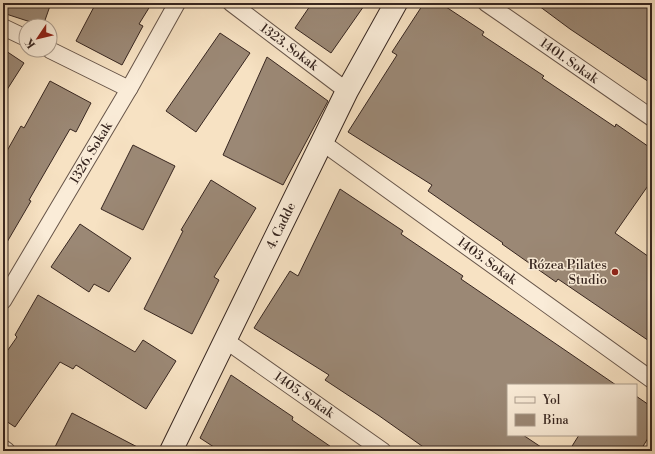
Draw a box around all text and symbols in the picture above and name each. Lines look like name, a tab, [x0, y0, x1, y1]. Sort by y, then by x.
north arrow	[18, 18, 58, 58]
street label: 1323. Sokak	[257, 20, 322, 75]
text: K	[22, 35, 39, 51]
street label: 1401. Sokak	[537, 35, 602, 88]
street label: 1326. Sokak	[66, 118, 116, 187]
street label: 4. Cadde	[263, 200, 299, 252]
street label: 1403. Sokak	[454, 234, 521, 289]
place label: Rózea Pilates Studio	[528, 257, 607, 288]
marker: Rózea Pilates Studio	[610, 267, 620, 277]
street label: 1405. Sokak	[271, 368, 338, 422]
legend	[507, 384, 637, 436]
text: Yol	[542, 393, 561, 408]
text: Bina	[542, 413, 570, 428]

